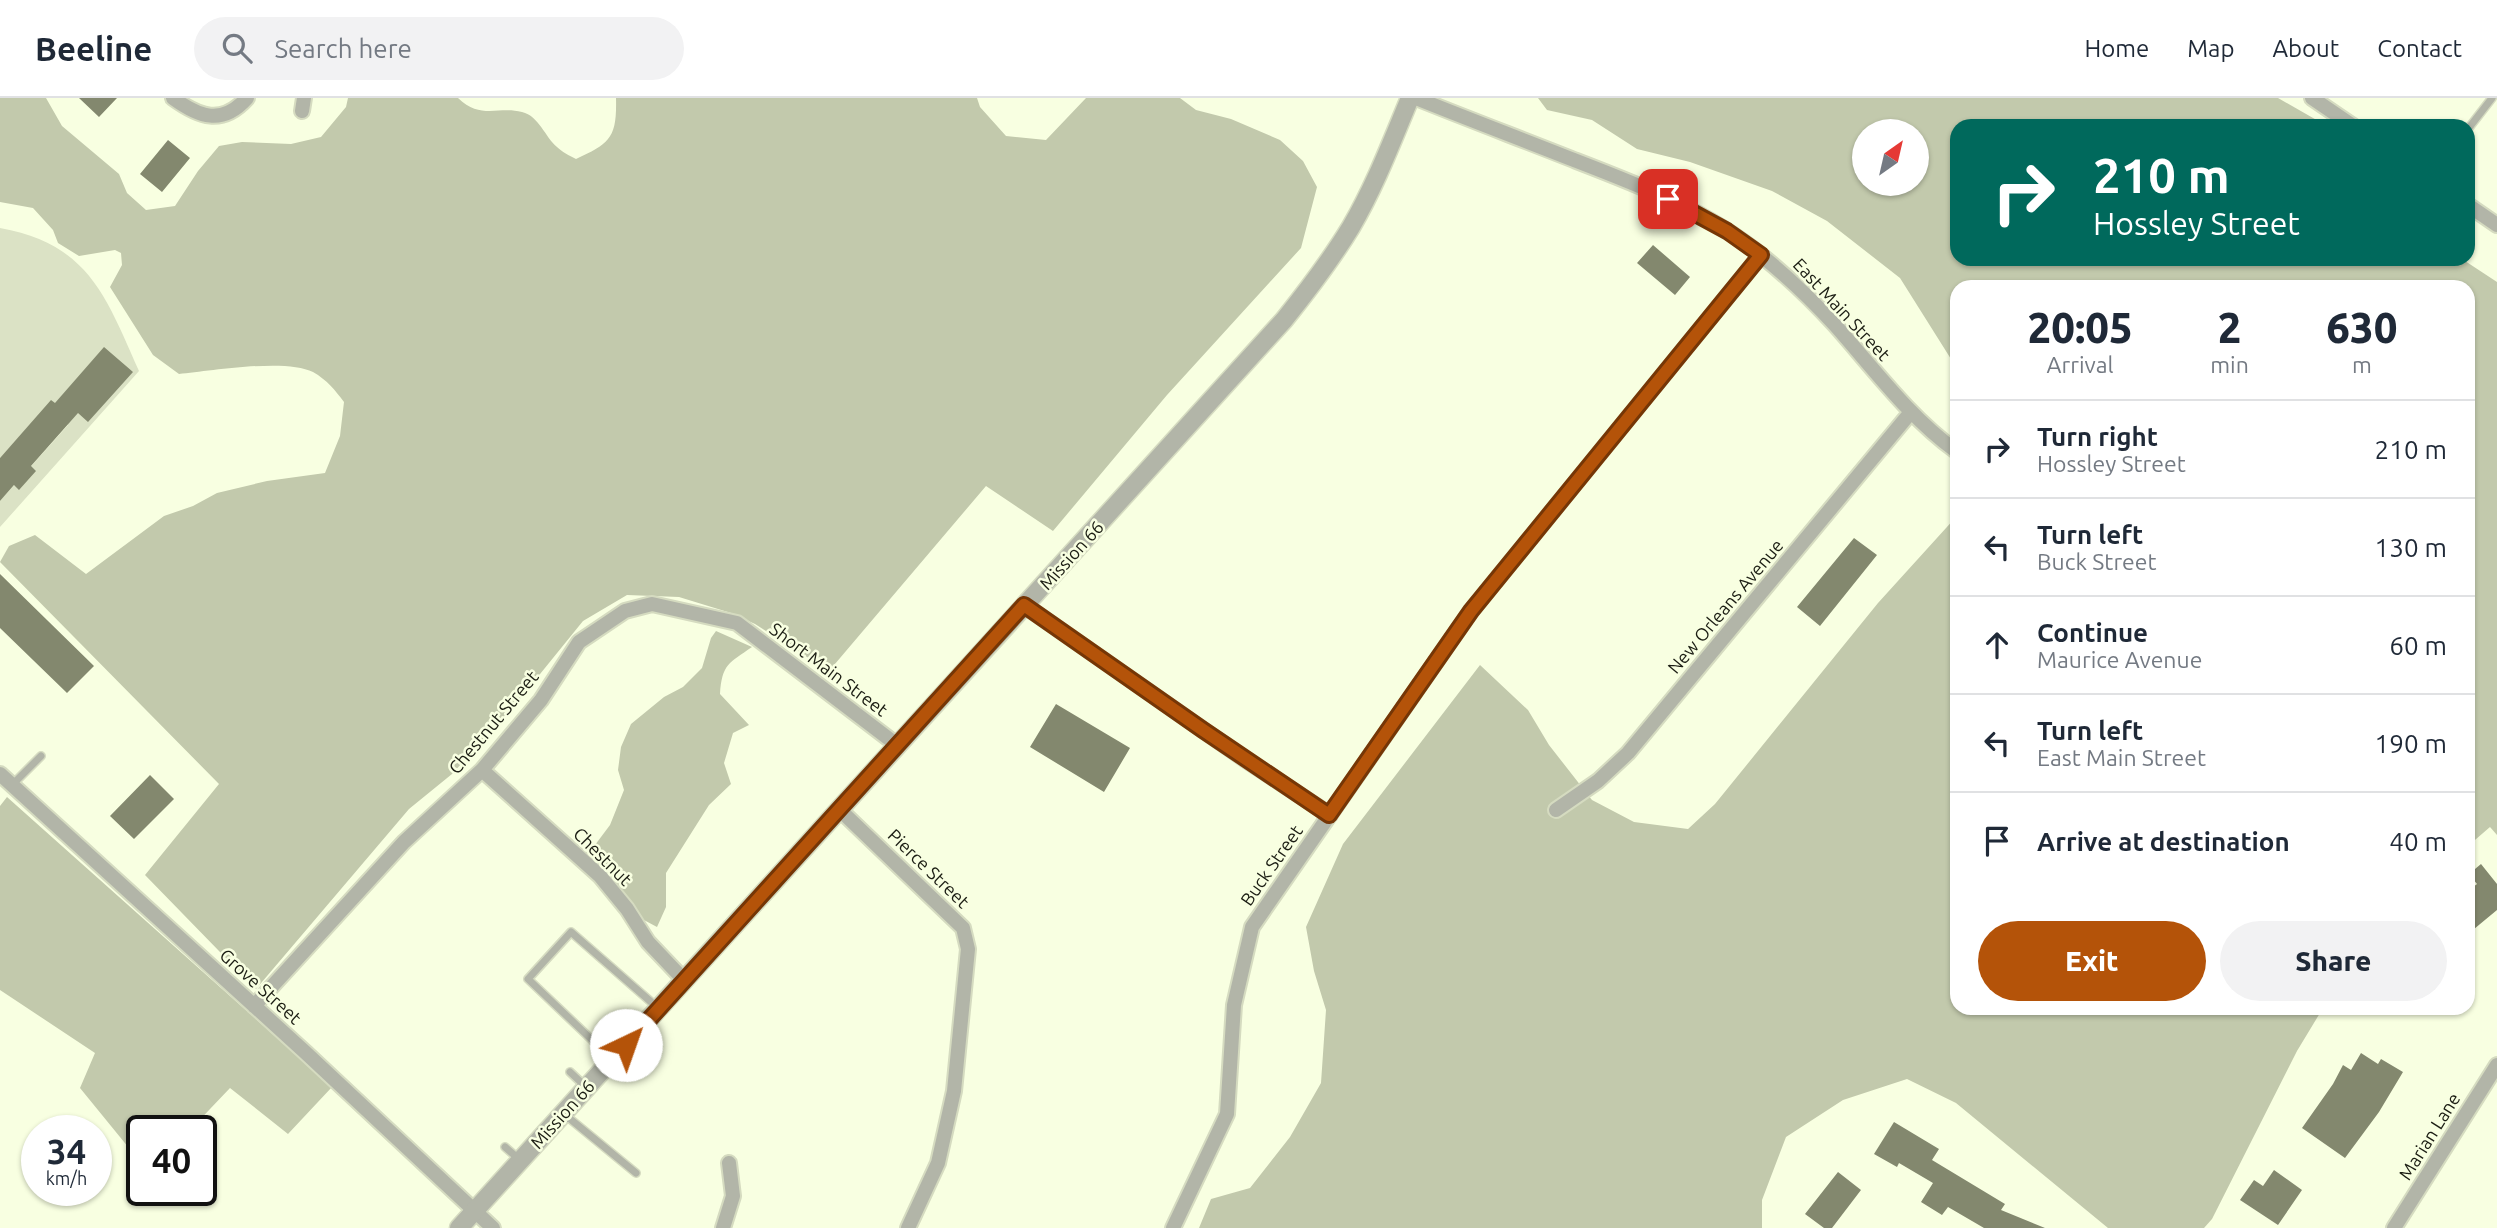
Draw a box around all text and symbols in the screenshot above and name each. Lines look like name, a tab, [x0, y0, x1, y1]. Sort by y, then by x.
search box	[194, 17, 684, 80]
icon: search	[218, 29, 256, 67]
text: Beeline	[35, 30, 152, 67]
text: Search here	[274, 34, 412, 63]
text: Home	[2084, 35, 2149, 62]
text: Map	[2187, 35, 2234, 62]
text: About	[2272, 35, 2339, 62]
text: Contact	[2377, 35, 2462, 62]
north arrow	[1852, 119, 1928, 196]
map controls	[1852, 119, 1929, 196]
icon: right	[1978, 147, 2069, 238]
text: 210 m	[2093, 147, 2230, 202]
pin	[1638, 169, 1698, 229]
icon: arrive	[1649, 180, 1687, 218]
text: Hossley Street	[2093, 205, 2300, 241]
street label: East Main Street	[1790, 254, 1894, 364]
text: 20:05	[2028, 304, 2133, 351]
text: 2	[2218, 304, 2241, 351]
text: 630	[2326, 304, 2397, 351]
text: Arrival	[2047, 352, 2114, 377]
text: min	[2210, 352, 2249, 377]
text: m	[2352, 352, 2372, 377]
text: Turn right	[2037, 422, 2158, 451]
icon: right	[1978, 430, 2016, 468]
text: 210 m	[2375, 435, 2447, 464]
text: Hossley Street	[2037, 451, 2186, 476]
street label: Mission 66	[1035, 517, 1107, 593]
text: Turn left	[2037, 520, 2143, 549]
icon: left	[1978, 528, 2016, 566]
text: 130 m	[2375, 533, 2447, 562]
street label: New Orleans Avenue	[1663, 535, 1787, 677]
text: Buck Street	[2037, 549, 2157, 574]
street label: Short Main Street	[766, 618, 892, 720]
text: Continue	[2037, 618, 2148, 647]
icon: ahead	[1978, 626, 2016, 664]
text: 60 m	[2389, 631, 2447, 660]
text: Maurice Avenue	[2037, 647, 2202, 672]
street label: Chestnut Street	[444, 666, 542, 778]
text: Turn left	[2037, 716, 2143, 745]
icon: left	[1978, 724, 2016, 762]
text: 190 m	[2375, 729, 2447, 758]
text: East Main Street	[2037, 745, 2206, 770]
street label: Buck Street	[1236, 821, 1306, 909]
icon: arrive	[1978, 822, 2016, 860]
street label: Chestnut	[570, 823, 636, 889]
street label: Pierce Street	[884, 825, 974, 911]
text: Arrive at destination	[2037, 827, 2290, 856]
text: 40 m	[2389, 827, 2447, 856]
button: Exit	[1978, 921, 2206, 1001]
button: Share	[2220, 921, 2447, 1001]
street label: Grove Street	[216, 944, 306, 1028]
position arrow	[589, 1008, 663, 1082]
street label: Mission 66	[526, 1076, 598, 1152]
street label: Marian Lane	[2394, 1089, 2464, 1183]
speed limit sign: 40	[126, 1115, 217, 1206]
text: 34	[47, 1131, 86, 1171]
text: km/h	[46, 1168, 87, 1188]

